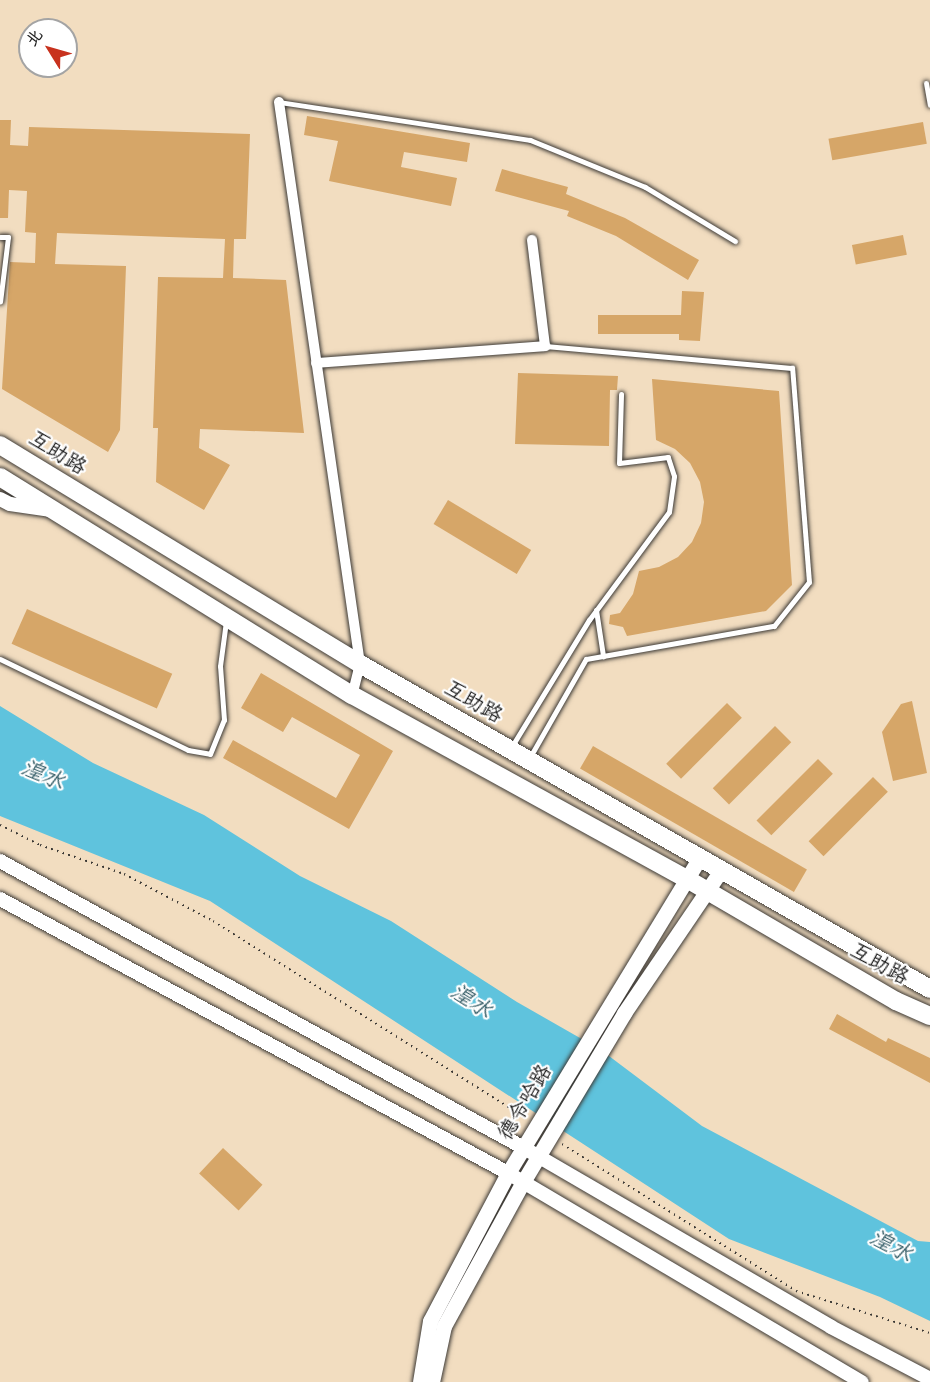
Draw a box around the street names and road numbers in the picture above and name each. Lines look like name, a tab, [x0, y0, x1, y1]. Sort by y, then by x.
street label: 互助路	[24, 427, 90, 481]
street label: 互助路	[439, 676, 507, 730]
street label: 互助路	[845, 939, 913, 991]
street label: 德令哈路	[494, 1061, 558, 1145]

